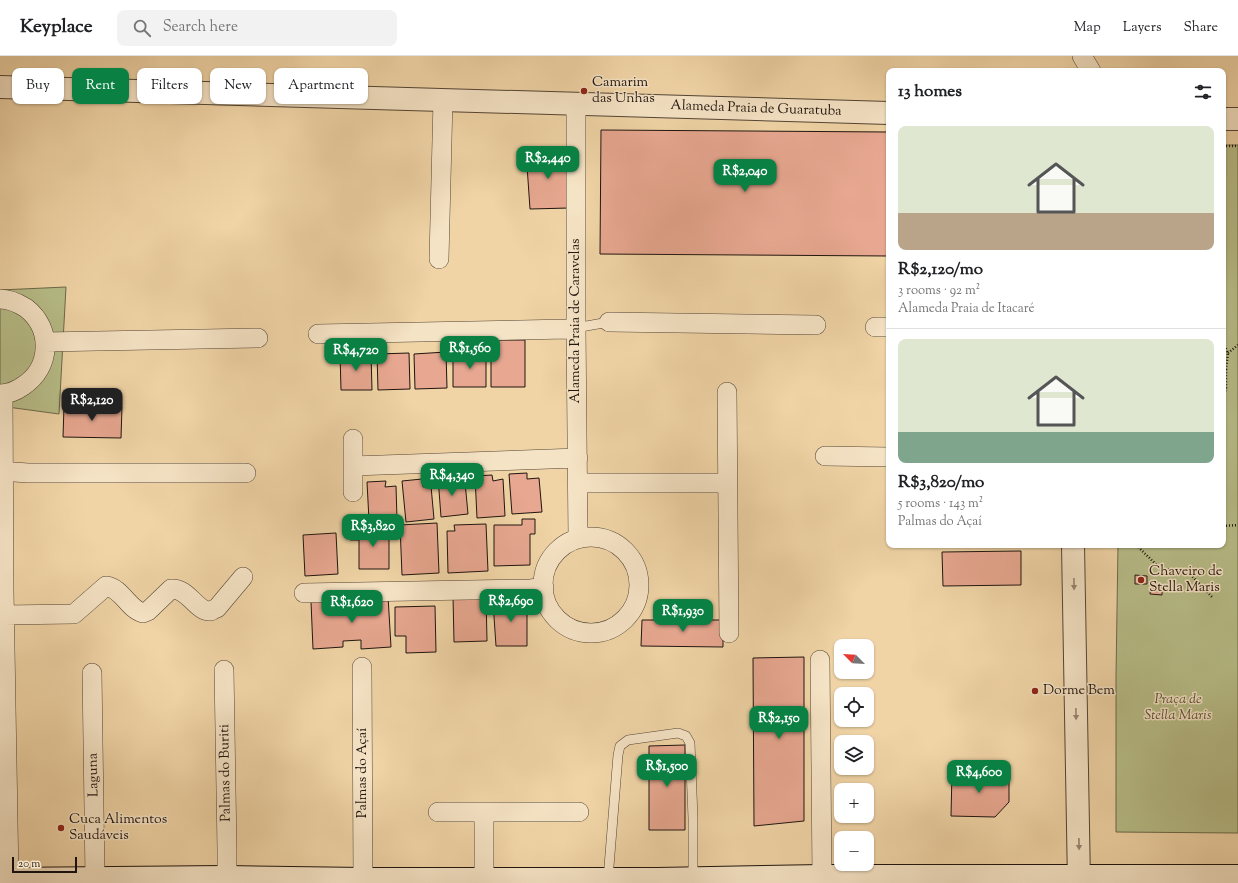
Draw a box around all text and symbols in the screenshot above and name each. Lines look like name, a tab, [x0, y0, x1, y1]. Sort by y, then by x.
search box	[117, 10, 397, 46]
text: Keyplace	[20, 14, 93, 41]
icon: search	[131, 17, 153, 39]
text: Search here	[163, 17, 238, 38]
text: Map	[1074, 18, 1101, 38]
text: Layers	[1123, 18, 1161, 38]
text: Share	[1183, 18, 1218, 38]
chip: Buy	[12, 68, 64, 104]
chip: Rent	[72, 68, 129, 104]
chip: Filters	[137, 68, 202, 104]
chip: New	[210, 68, 266, 104]
chip: Apartment	[274, 68, 368, 104]
place label: Camarim das Unhas	[592, 73, 655, 109]
text: 13 homes	[898, 80, 962, 104]
icon: filters	[1192, 81, 1214, 103]
marker: Camarim das Unhas	[579, 86, 589, 96]
street label: Alameda Praia de Guaratuba	[670, 96, 842, 122]
pin: R$2,440	[511, 146, 585, 180]
text: R$2,440	[525, 150, 571, 168]
icon: home	[1020, 152, 1092, 224]
pin: R$2,040	[708, 159, 782, 193]
text: R$2,040	[723, 163, 767, 181]
street label: Alameda Praia de Caravelas	[566, 238, 586, 404]
text: R$2,120/mo	[898, 258, 983, 282]
text: 3 rooms · 92 m²	[898, 282, 980, 300]
text: Alameda Praia de Itacaré	[898, 300, 1035, 318]
pin: R$1,560	[433, 336, 507, 370]
pin: R$4,720	[319, 338, 393, 372]
text: R$1,560	[449, 340, 491, 358]
text: R$4,720	[333, 342, 379, 360]
icon: home	[1020, 365, 1092, 437]
pin: R$2,120	[55, 388, 129, 422]
text: R$2,120	[71, 392, 113, 410]
pin: R$4,340	[415, 463, 489, 497]
text: R$4,340	[430, 467, 474, 485]
text: R$3,820/mo	[898, 471, 984, 495]
text: 5 rooms · 143 m²	[898, 495, 983, 513]
text: Palmas do Açaí	[898, 513, 982, 531]
pin: R$3,820	[336, 514, 410, 548]
text: R$3,820	[351, 518, 395, 536]
place label: Chaveiro de Stella Maris	[1149, 562, 1222, 598]
marker: Chaveiro de Stella Maris	[1136, 575, 1146, 585]
one-way arrow	[1071, 578, 1077, 591]
pin: R$2,690	[474, 589, 548, 623]
pin: R$1,620	[315, 590, 389, 624]
text: R$2,690	[489, 593, 534, 611]
text: R$1,620	[331, 594, 373, 612]
pin: R$1,930	[646, 599, 720, 633]
text: R$1,930	[662, 603, 704, 621]
north arrow	[834, 639, 874, 679]
map controls	[834, 639, 874, 871]
place label: Dorme Bem	[1043, 681, 1115, 701]
marker: Dorme Bem	[1030, 686, 1040, 696]
button: locate	[834, 687, 874, 727]
park label: Praça de Stella Maris	[1145, 690, 1212, 726]
pin: R$2,150	[742, 706, 816, 740]
one-way arrow	[1073, 708, 1079, 721]
text: R$2,150	[758, 710, 800, 728]
street label: Palmas do Buriti	[215, 724, 237, 822]
street label: Palmas do Açaí	[353, 728, 373, 818]
button: layers	[834, 735, 874, 775]
street label: Laguna	[84, 752, 104, 797]
pin: R$1,500	[630, 754, 704, 788]
text: R$1,500	[646, 758, 688, 776]
pin: R$4,600	[942, 760, 1016, 794]
text: R$4,600	[956, 764, 1002, 782]
button: +	[834, 783, 874, 823]
place label: Cuca Alimentos Saudáveis	[69, 810, 167, 846]
marker: Cuca Alimentos Saudáveis	[56, 823, 66, 833]
button: −	[834, 831, 874, 871]
one-way arrow	[1075, 838, 1082, 850]
scale bar	[12, 855, 77, 874]
text: 20 m	[18, 856, 40, 872]

